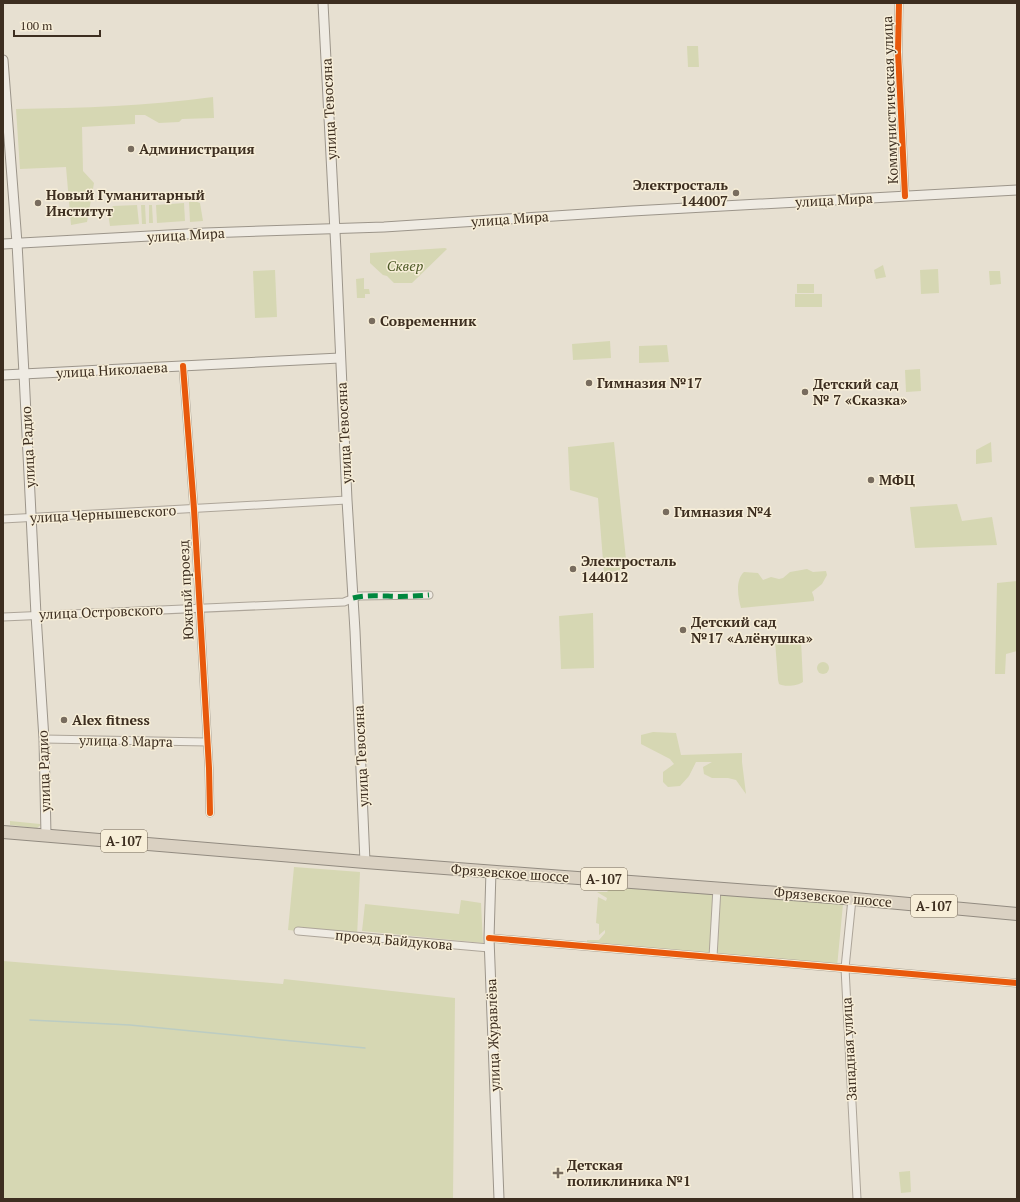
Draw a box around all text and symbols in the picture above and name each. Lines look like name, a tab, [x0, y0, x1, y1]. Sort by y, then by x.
scale bar	[14, 12, 100, 38]
street label: Коммунистическая улица	[877, 16, 902, 184]
text: 100 m	[20, 18, 53, 33]
street label: улица Тевосяна	[316, 58, 341, 161]
place label: Администрация	[139, 139, 255, 158]
marker: Администрация	[126, 144, 136, 154]
place label: Электросталь 144007	[633, 175, 728, 210]
place label: Новый Гуманитарный Институт	[46, 185, 205, 220]
marker: Электросталь 144007	[731, 188, 741, 198]
street label: улица Мира	[794, 188, 873, 211]
marker: Новый Гуманитарный Институт	[33, 198, 43, 208]
street label: улица Мира	[470, 206, 549, 231]
street label: улица Мира	[146, 223, 225, 246]
park label: Сквер	[387, 256, 424, 275]
place label: Современник	[380, 311, 477, 330]
marker: Современник	[367, 316, 377, 326]
street label: улица Николаева	[55, 357, 168, 382]
place label: Гимназия №17	[597, 373, 702, 392]
place label: Детский сад № 7 «Сказка»	[813, 374, 907, 409]
marker: Гимназия №17	[584, 378, 594, 388]
street label: улица Тевосяна	[331, 382, 356, 485]
marker: Детский сад № 7 «Сказка»	[800, 387, 810, 397]
street label: улица Радио	[16, 405, 39, 489]
place label: МФЦ	[879, 470, 915, 489]
marker: МФЦ	[866, 475, 876, 485]
street label: улица Чернышевского	[28, 500, 177, 527]
place label: Гимназия №4	[674, 502, 771, 521]
marker: Гимназия №4	[661, 507, 671, 517]
street label: Южный проезд	[173, 539, 198, 641]
place label: Электросталь 144012	[581, 551, 677, 586]
marker: Электросталь 144012	[568, 564, 578, 574]
street label: улица Островского	[38, 600, 164, 623]
place label: Детский сад №17 «Алёнушка»	[691, 612, 813, 647]
marker: Детский сад №17 «Алёнушка»	[678, 625, 688, 635]
street label: улица Тевосяна	[348, 705, 373, 808]
place label: Alex fitness	[72, 710, 150, 729]
marker: Alex fitness	[59, 715, 69, 725]
street label: улица Радио	[33, 730, 54, 813]
street label: улица 8 Марта	[78, 730, 173, 751]
road number: А-107	[101, 830, 147, 852]
street label: Фрязевское шоссе	[450, 859, 570, 886]
road number: А-107	[581, 868, 627, 890]
street label: Фрязевское шоссе	[773, 882, 893, 911]
road number: А-107	[911, 895, 957, 917]
street label: проезд Байдукова	[334, 925, 454, 954]
street label: улица Журавлёва	[481, 978, 504, 1093]
street label: Западная улица	[836, 997, 861, 1101]
place label: Детская поликлиника №1	[567, 1155, 691, 1190]
marker: Детская поликлиника №1	[552, 1167, 564, 1179]

